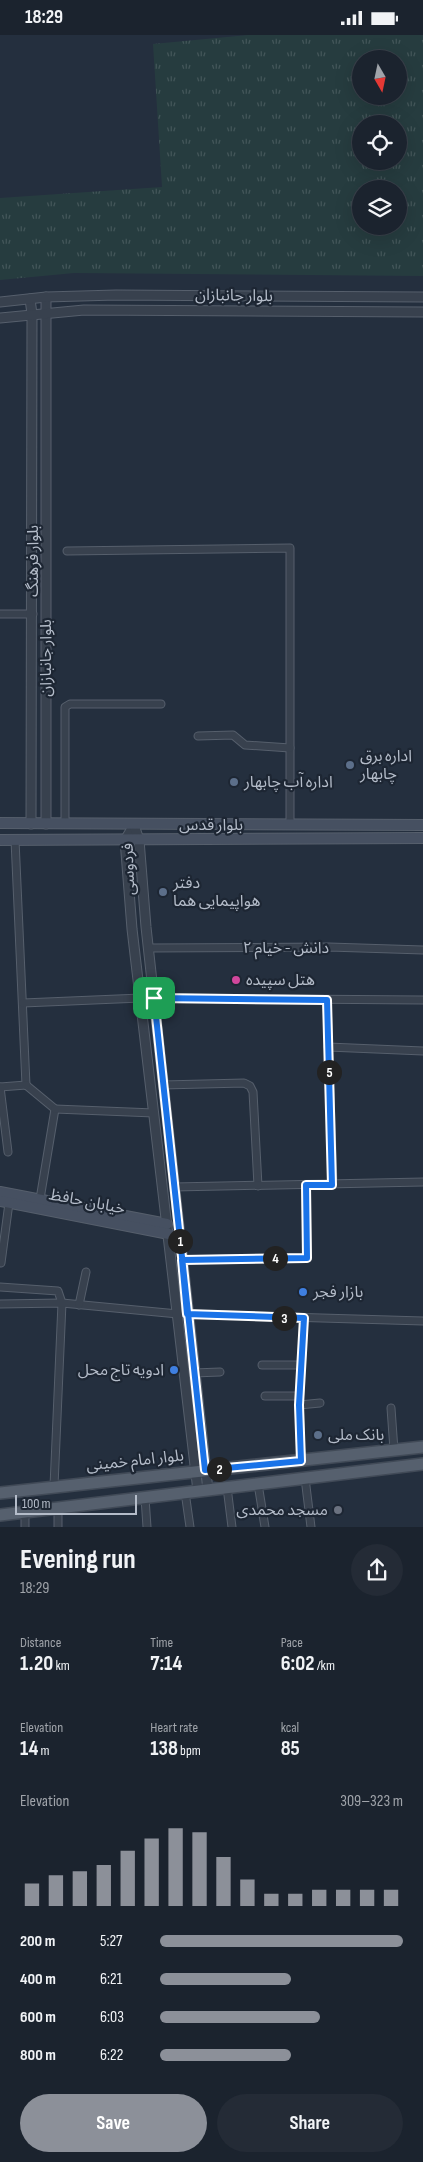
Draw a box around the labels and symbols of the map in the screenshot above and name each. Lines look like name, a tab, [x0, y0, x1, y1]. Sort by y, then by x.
north arrow	[352, 50, 408, 105]
street label: بلوار جانبازان	[195, 286, 273, 306]
street label: بلوار فرهنگ	[24, 525, 43, 597]
street label: بلوار جانبازان	[37, 619, 56, 697]
place label: اداره برق چابهار	[359, 747, 412, 784]
marker: اداره برق چابهار	[344, 759, 356, 771]
place label: اداره آب چابهار	[243, 772, 333, 792]
marker: اداره آب چابهار	[228, 776, 240, 788]
street label: بلوار قدس	[179, 816, 243, 835]
street label: فردوسی	[119, 843, 139, 895]
place label: دفتر هواپیمایی هما	[172, 874, 260, 911]
marker: دفتر هواپیمایی هما	[157, 886, 169, 898]
street label: دانش - خیام ۲	[243, 939, 329, 960]
place label: هتل سپیده	[246, 971, 315, 990]
marker: هتل سپیده	[230, 974, 242, 986]
pin	[133, 977, 175, 1019]
pin: 5	[316, 1059, 342, 1085]
street label: خیابان حافظ	[47, 1185, 127, 1219]
pin: 1	[168, 1229, 192, 1253]
pin: 4	[262, 1245, 288, 1271]
place label: بازار فجر	[312, 1283, 363, 1302]
marker: بازار فجر	[297, 1286, 309, 1298]
pin: 3	[272, 1305, 296, 1331]
place label: ادویه تاج محل	[78, 1361, 164, 1382]
marker: ادویه تاج محل	[168, 1364, 180, 1376]
place label: بانک ملی	[328, 1426, 384, 1445]
marker: بانک ملی	[312, 1429, 324, 1441]
street label: بلوار امام خمینی	[85, 1446, 185, 1478]
pin: 2	[206, 1457, 232, 1481]
scale bar	[15, 1492, 138, 1515]
place label: مسجد محمدی	[236, 1501, 328, 1520]
marker: مسجد محمدی	[332, 1504, 344, 1516]

